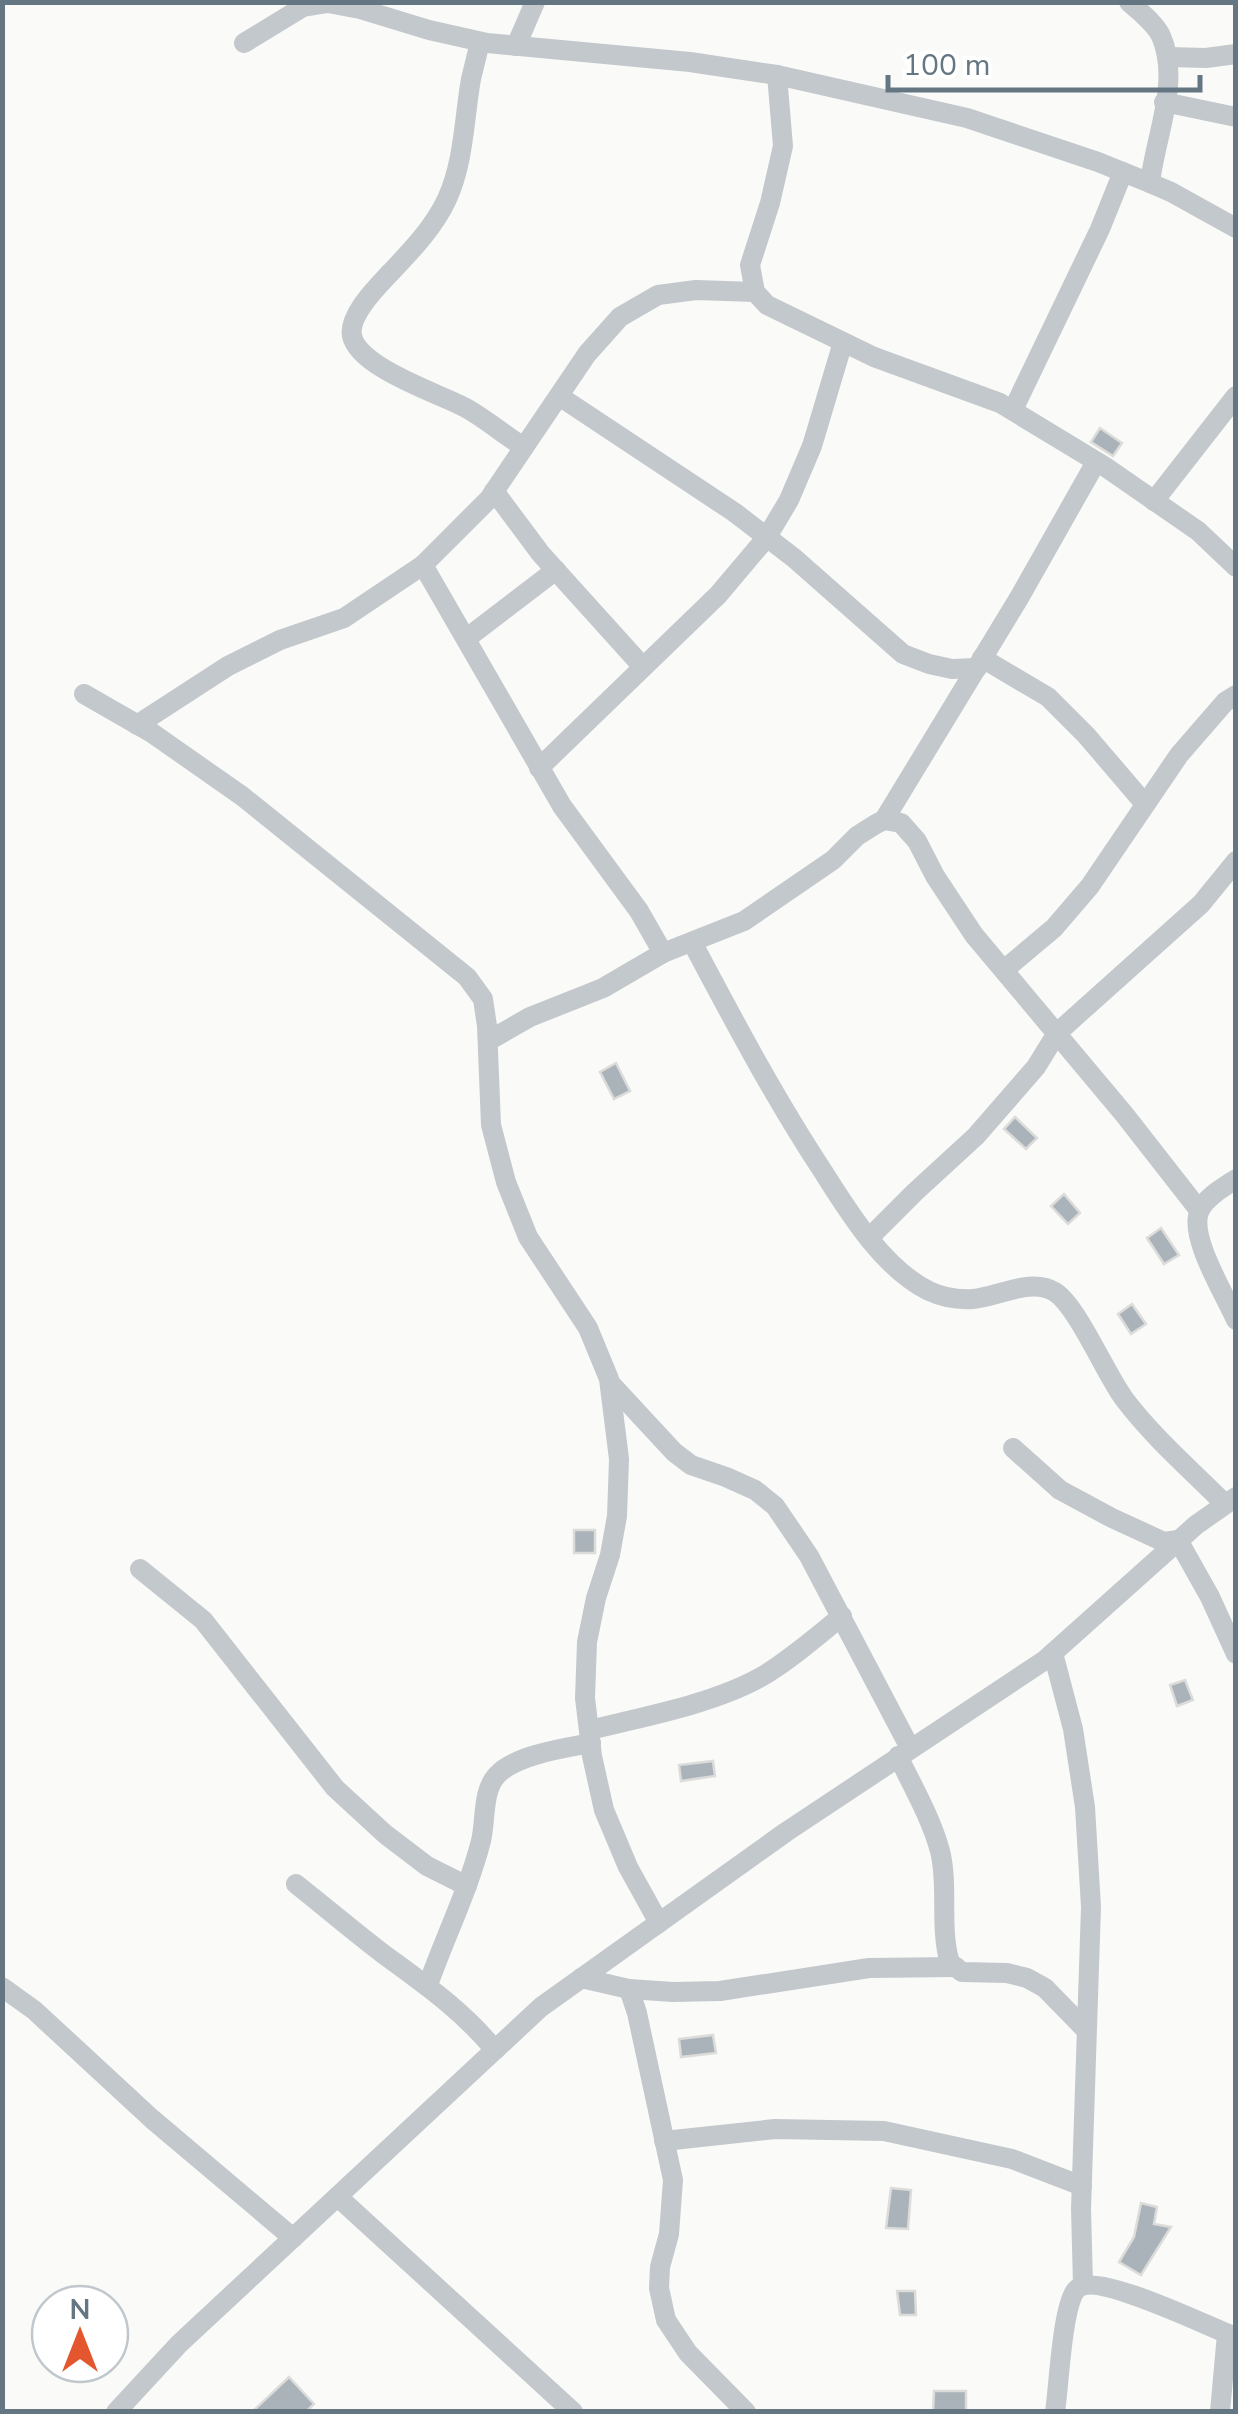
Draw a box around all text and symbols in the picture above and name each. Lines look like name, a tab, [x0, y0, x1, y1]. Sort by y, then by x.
scale bar	[888, 30, 1200, 92]
text: 100 m	[903, 45, 990, 86]
north arrow	[30, 2284, 130, 2384]
text: N	[70, 2291, 90, 2329]

